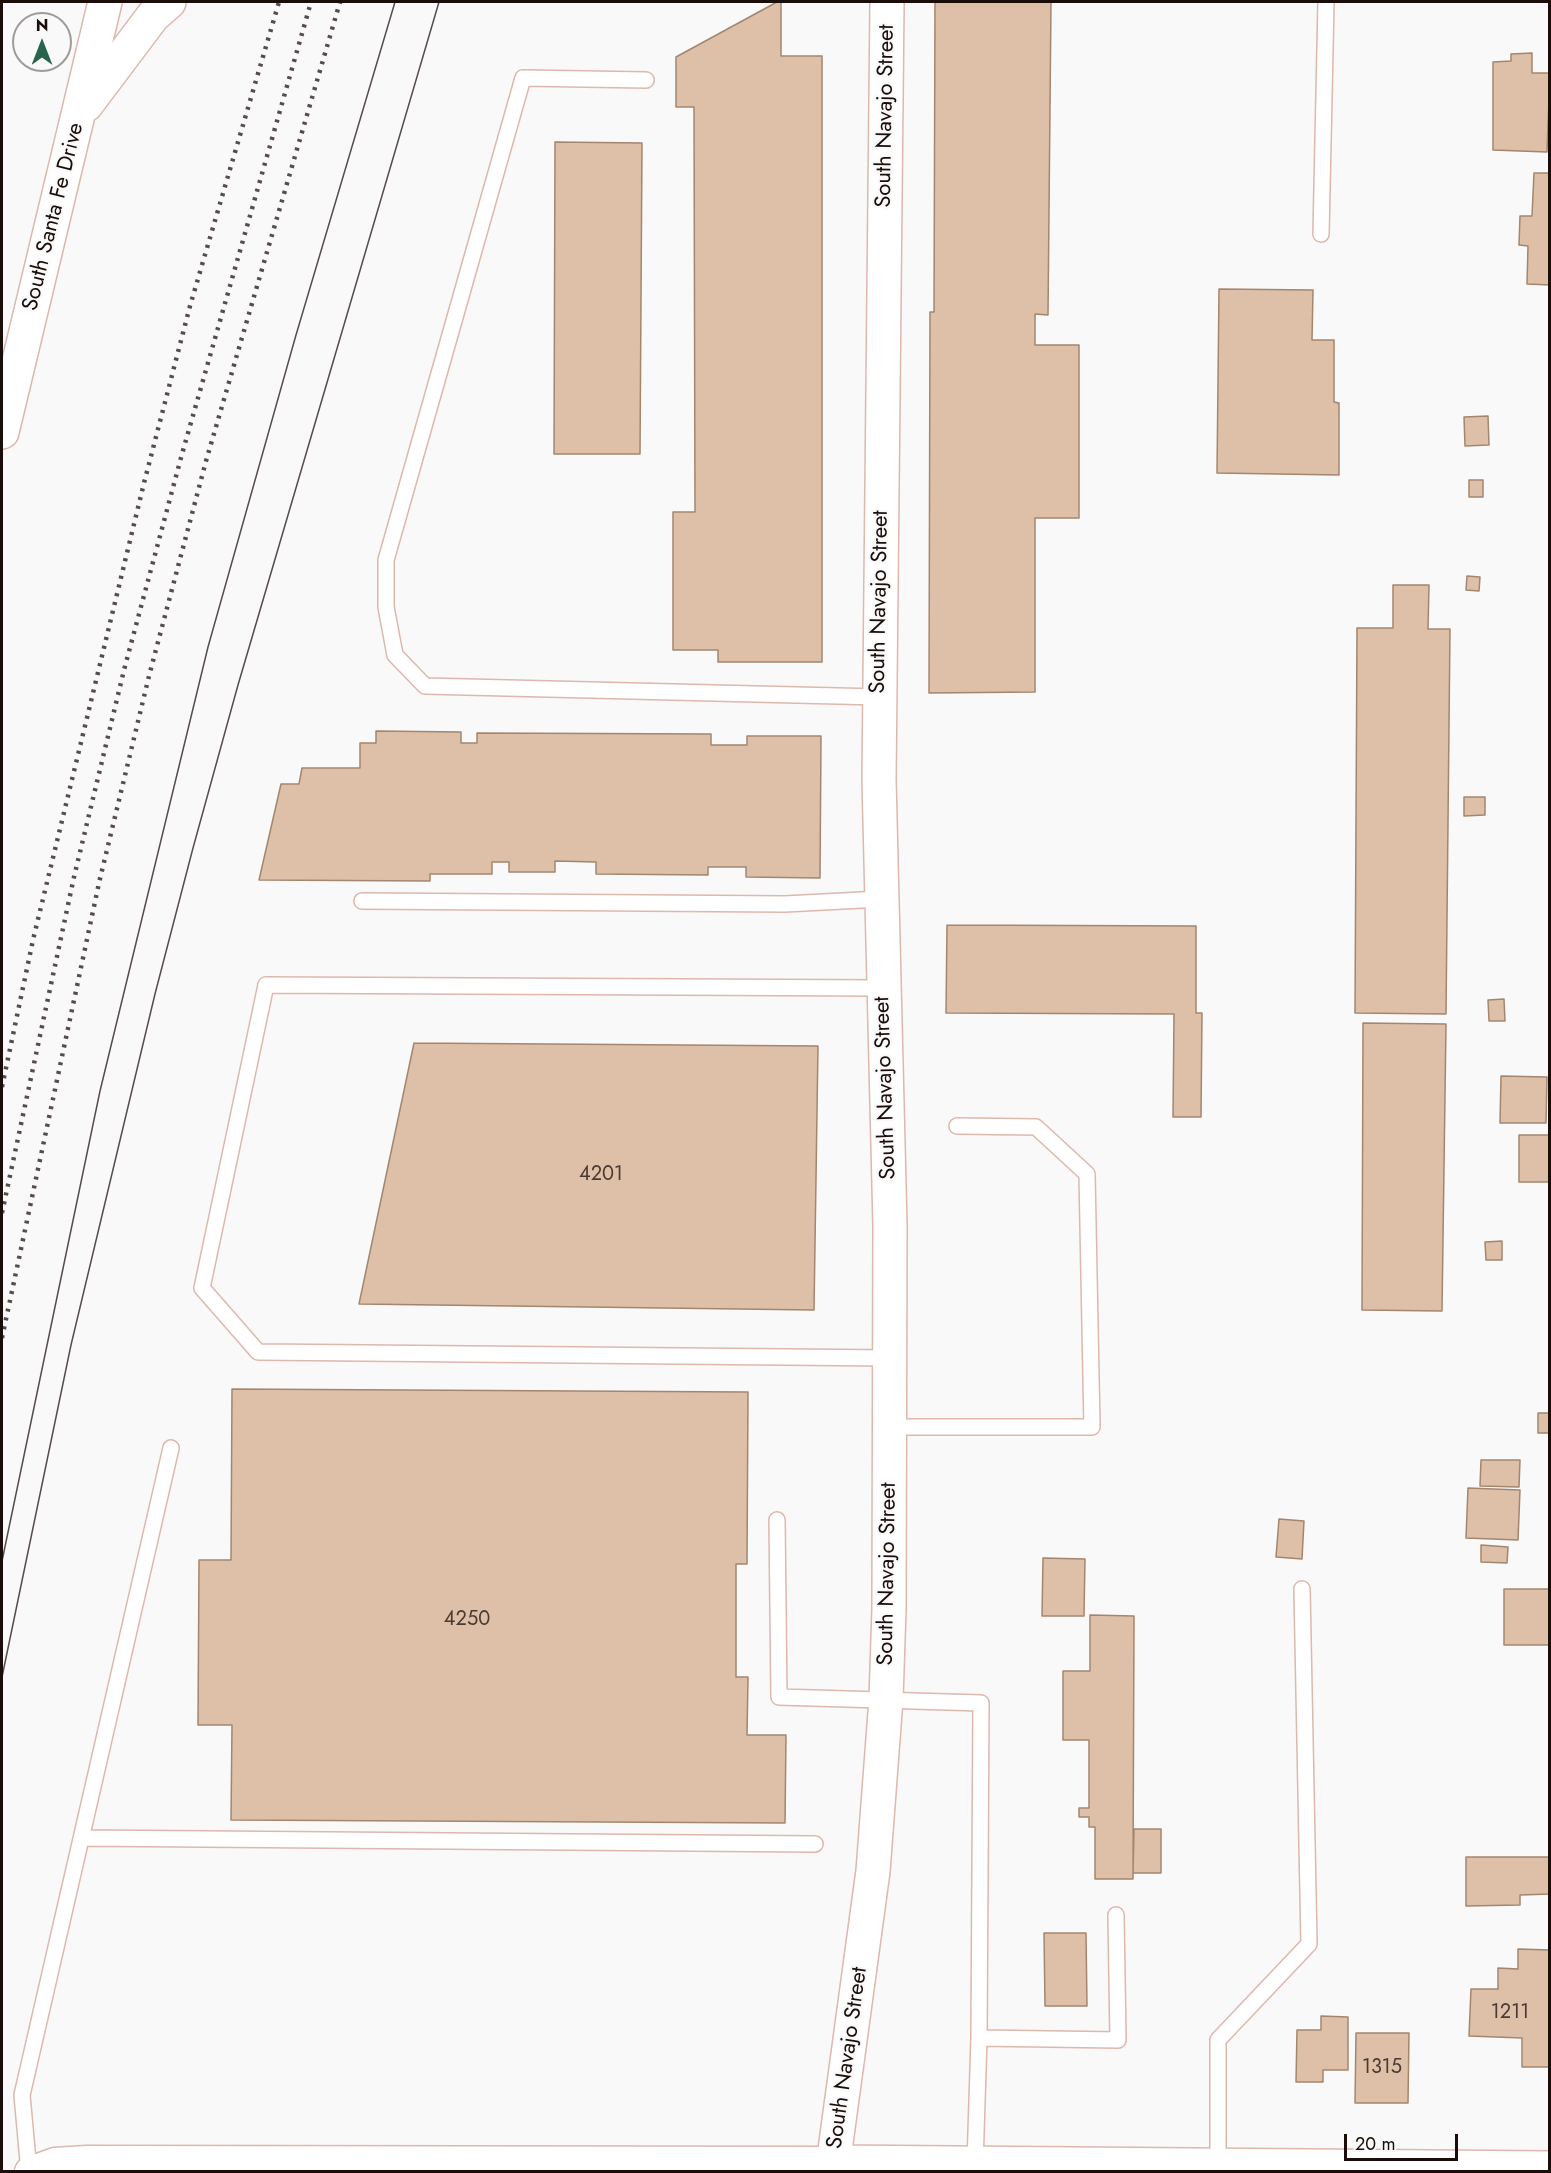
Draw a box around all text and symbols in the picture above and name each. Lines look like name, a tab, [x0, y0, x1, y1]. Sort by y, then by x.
north arrow	[12, 12, 72, 72]
text: N	[36, 14, 48, 37]
street label: South Navajo Street	[871, 24, 901, 208]
street label: South Santa Fe Drive	[18, 120, 90, 314]
street label: South Navajo Street	[865, 510, 895, 694]
street label: South Navajo Street	[870, 996, 902, 1180]
house number: 4201	[579, 1163, 623, 1187]
street label: South Navajo Street	[873, 1482, 903, 1666]
house number: 4250	[444, 1608, 490, 1632]
street label: South Navajo Street	[822, 1965, 874, 2151]
house number: 1211	[1491, 2001, 1529, 2025]
house number: 1315	[1362, 2056, 1402, 2080]
scale bar	[1347, 2122, 1461, 2160]
text: 20 m	[1355, 2131, 1395, 2157]

